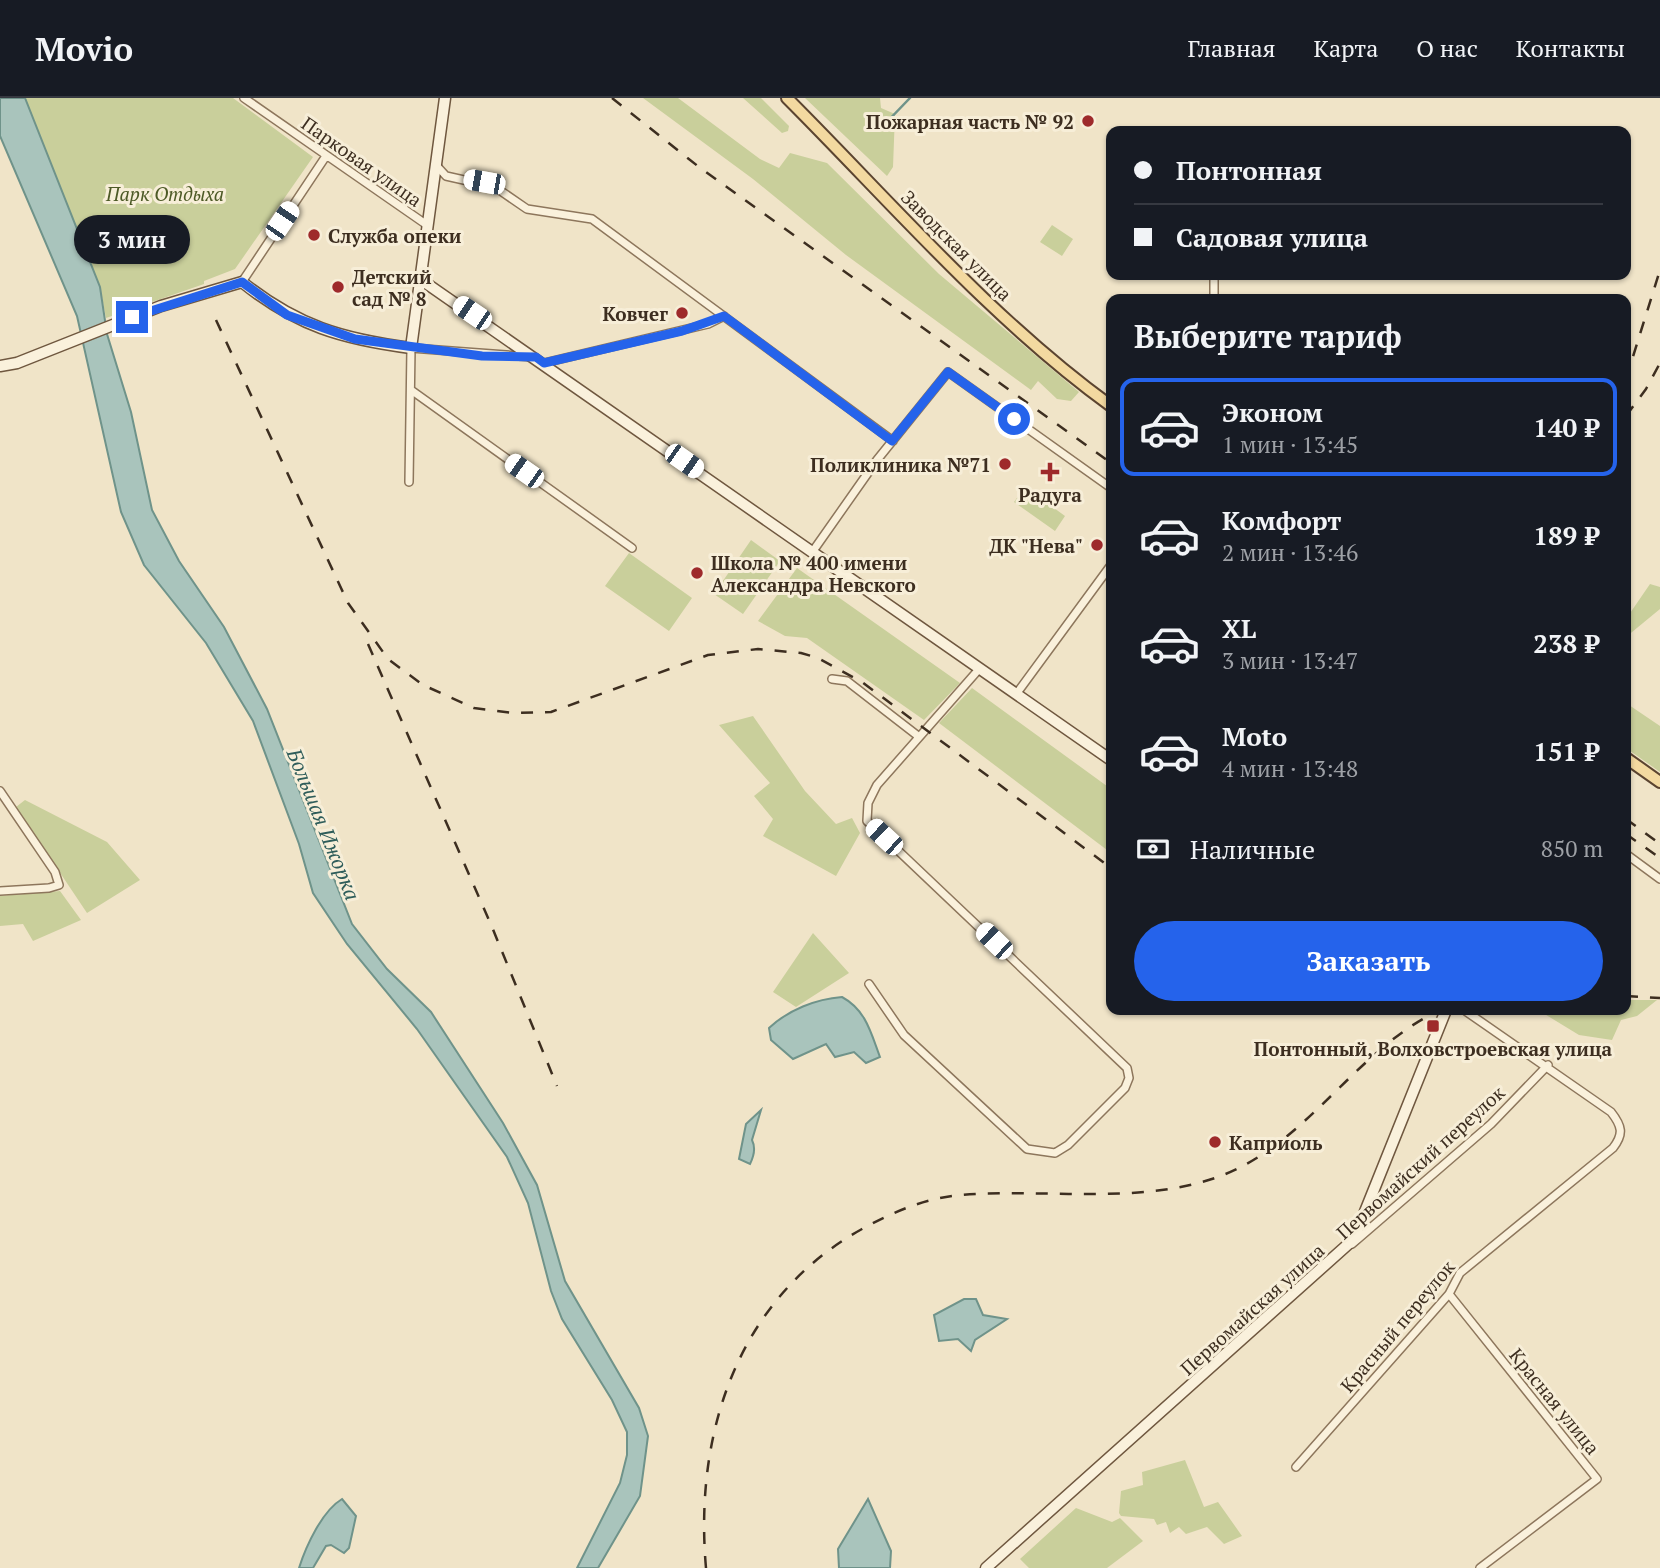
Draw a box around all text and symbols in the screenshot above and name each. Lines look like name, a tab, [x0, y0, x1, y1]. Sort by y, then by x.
text: Movio	[35, 27, 133, 70]
text: Главная	[1187, 32, 1275, 64]
text: Карта	[1313, 32, 1378, 64]
text: О нас	[1416, 32, 1478, 64]
text: Контакты	[1516, 32, 1625, 64]
place label: Пожарная часть № 92	[866, 109, 1074, 134]
street label: Парковая улица	[297, 110, 427, 212]
marker: Пожарная часть № 92	[1080, 113, 1096, 129]
text: Понтонная	[1176, 153, 1322, 187]
car	[462, 168, 507, 196]
park label: Парк Отдыха	[105, 181, 224, 206]
street label: Заводская улица	[896, 184, 1018, 306]
car	[262, 198, 303, 244]
callout: 3 мин	[74, 216, 190, 264]
text: Садовая улица	[1176, 220, 1368, 254]
place label: Служба опеки	[328, 223, 462, 248]
text: 3 мин	[98, 224, 166, 255]
marker: Служба опеки	[306, 227, 322, 243]
place label: Детский сад № 8	[352, 264, 432, 311]
marker: Детский сад № 8	[330, 279, 346, 295]
car	[449, 293, 496, 333]
route end	[116, 301, 148, 333]
place label: Ковчег	[603, 301, 668, 326]
marker: Ковчег	[674, 305, 690, 321]
text: Выберите тариф	[1134, 315, 1402, 357]
text: Эконом	[1222, 395, 1323, 429]
icon: car	[1138, 396, 1201, 459]
route start	[998, 403, 1030, 435]
text: 140 ₽	[1533, 410, 1599, 444]
text: 1 мин · 13:45	[1222, 429, 1358, 460]
car	[661, 440, 708, 482]
car	[501, 450, 548, 492]
place label: Поликлиника №71	[810, 452, 991, 477]
marker: Поликлиника №71	[997, 456, 1013, 472]
marker: Радуга	[1042, 464, 1058, 480]
place label: Радуга	[1018, 482, 1082, 507]
text: Комфорт	[1222, 503, 1341, 537]
icon: car	[1138, 504, 1201, 567]
text: 189 ₽	[1533, 518, 1599, 552]
place label: ДК "Нева"	[989, 533, 1083, 558]
marker: ДК "Нева"	[1089, 537, 1105, 553]
text: 2 мин · 13:46	[1222, 537, 1358, 568]
place label: Школа № 400 имени Александра Невского	[711, 550, 916, 597]
marker: Школа № 400 имени Александра Невского	[689, 565, 705, 581]
text: XL	[1222, 611, 1256, 645]
icon: car	[1138, 612, 1201, 675]
text: 238 ₽	[1533, 626, 1599, 660]
text: 3 мин · 13:47	[1222, 645, 1358, 676]
text: Moto	[1222, 719, 1287, 753]
icon: car	[1138, 720, 1201, 783]
text: 151 ₽	[1533, 734, 1599, 768]
water label: Большая Ижорка	[280, 743, 367, 904]
text: 4 мин · 13:48	[1222, 753, 1358, 784]
car	[862, 815, 907, 859]
icon: cash	[1134, 830, 1172, 868]
text: Наличные	[1190, 832, 1315, 866]
text: 850 m	[1541, 833, 1603, 864]
car	[972, 919, 1017, 963]
button: Заказать	[1134, 921, 1603, 1001]
marker: Понтонный, Волховстроевская улица	[1425, 1018, 1441, 1034]
place label: Понтонный, Волховстроевская улица	[1254, 1036, 1613, 1061]
street label: Первомайский переулок	[1331, 1079, 1510, 1244]
place label: Каприоль	[1229, 1130, 1323, 1155]
marker: Каприоль	[1207, 1134, 1223, 1150]
street label: Первомайская улица	[1175, 1237, 1330, 1380]
street label: Красный переулок	[1334, 1254, 1460, 1397]
street label: Красная улица	[1504, 1343, 1606, 1460]

